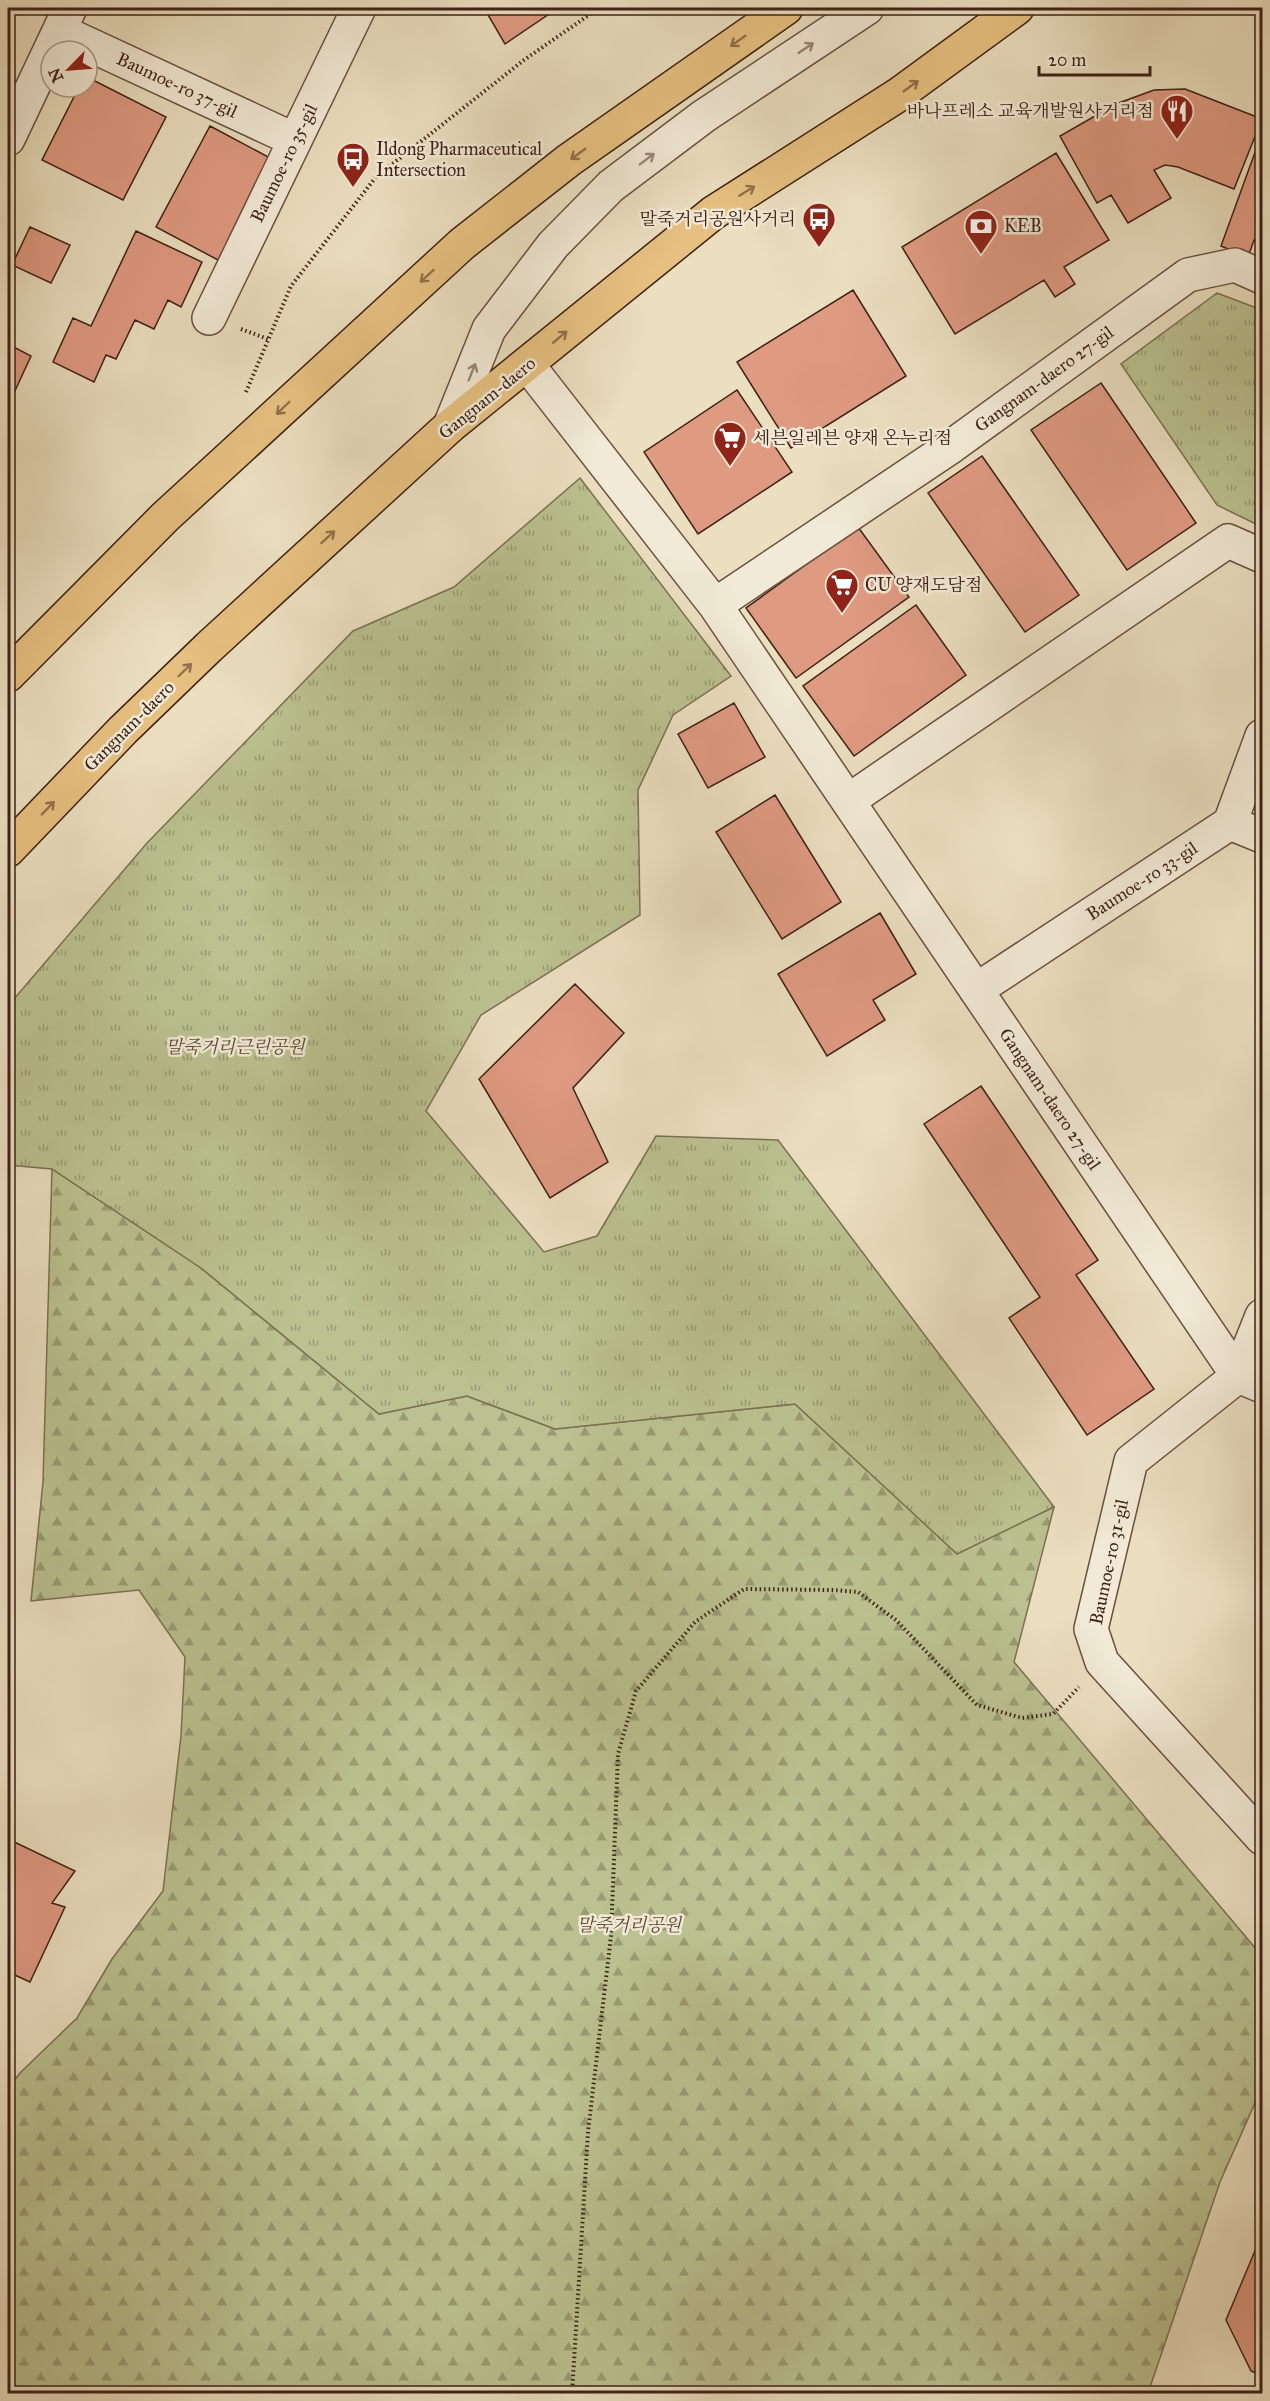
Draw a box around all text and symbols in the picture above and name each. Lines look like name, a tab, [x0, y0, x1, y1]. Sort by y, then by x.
one-way arrow	[730, 35, 746, 47]
north arrow	[39, 39, 99, 99]
scale bar	[1039, 39, 1150, 77]
one-way arrow	[798, 42, 814, 54]
street label: Baumoe-ro 37-gil	[113, 47, 241, 123]
text: 20 m	[1048, 49, 1086, 71]
text: N	[44, 65, 67, 85]
one-way arrow	[903, 80, 919, 92]
restaurant icon: 바나프레소 교육개발원사거리점	[1159, 93, 1195, 140]
street label: Baumoe-ro 35-gil	[246, 100, 323, 226]
place label: 바나프레소 교육개발원사거리점	[907, 100, 1154, 122]
place label: Ildong Pharmaceutical Intersection	[376, 138, 542, 181]
bus stop icon: Ildong Pharmaceutical Intersection	[335, 141, 371, 188]
one-way arrow	[571, 147, 587, 160]
one-way arrow	[638, 153, 654, 166]
one-way arrow	[738, 185, 755, 197]
bus stop icon: 말죽거리공원사거리	[801, 201, 837, 248]
place label: 말죽거리공원사거리	[640, 208, 796, 230]
bank icon: KEB	[963, 208, 999, 255]
place label: KEB	[1004, 215, 1042, 237]
one-way arrow	[419, 269, 434, 283]
street label: Gangnam-daero 27-gil	[970, 321, 1118, 438]
one-way arrow	[552, 330, 568, 343]
street label: Gangnam-daero	[434, 352, 541, 445]
one-way arrow	[467, 363, 478, 382]
one-way arrow	[276, 400, 291, 414]
supermarket icon: 세븐일레븐 양재 온누리점	[712, 420, 748, 467]
place label: 세븐일레븐 양재 온누리점	[753, 427, 952, 449]
one-way arrow	[321, 530, 336, 545]
supermarket icon: CU 양재도담점	[824, 567, 860, 614]
place label: CU 양재도담점	[865, 574, 982, 596]
one-way arrow	[178, 662, 193, 677]
street label: Gangnam-daero	[79, 676, 179, 776]
one-way arrow	[41, 801, 55, 816]
street label: Baumoe-ro 33-gil	[1082, 837, 1202, 926]
street label: Gangnam-daero 27-gil	[994, 1024, 1106, 1175]
park label: 말죽거리근린공원	[165, 1036, 306, 1058]
street label: Baumoe-ro 31-gil	[1085, 1497, 1134, 1627]
park label: 말죽거리공원	[577, 1914, 683, 1936]

